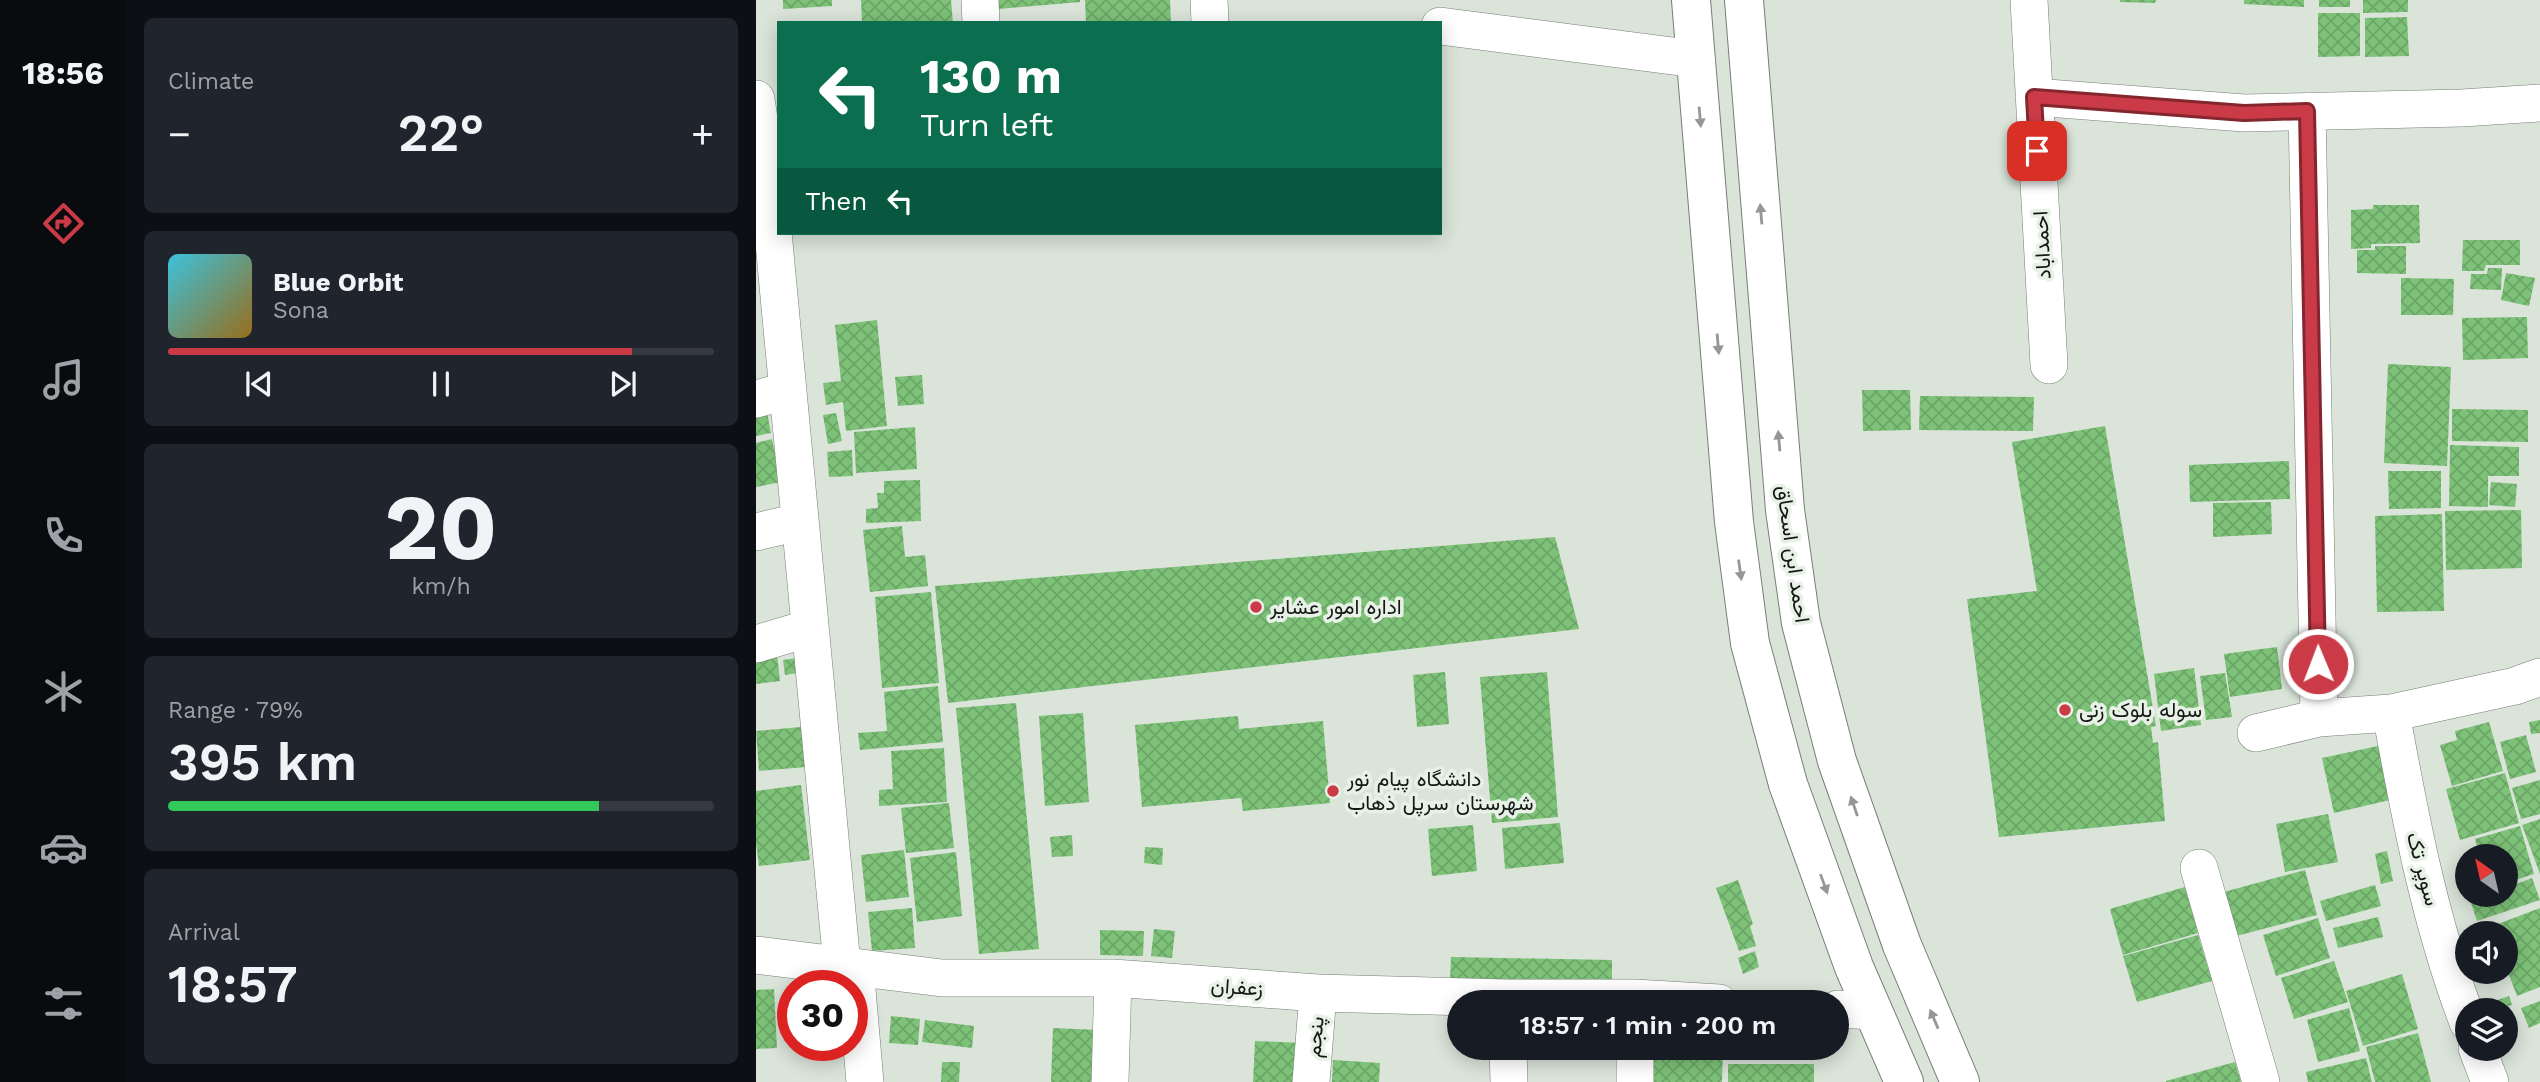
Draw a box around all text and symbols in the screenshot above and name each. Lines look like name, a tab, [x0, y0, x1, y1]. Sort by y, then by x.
text: 130 m	[920, 47, 1062, 105]
icon: left	[805, 49, 896, 140]
text: 18:56	[22, 54, 104, 92]
text: Climate	[168, 68, 254, 95]
text: 22°	[398, 103, 484, 164]
text: Turn left	[920, 106, 1053, 144]
one-way arrow	[1695, 106, 1706, 128]
text: −	[168, 112, 191, 156]
text: +	[691, 112, 714, 156]
pin	[2007, 121, 2067, 181]
icon: arrive	[2018, 132, 2056, 170]
icon: left	[881, 182, 919, 220]
text: Then	[805, 186, 867, 216]
icon: directions	[39, 199, 88, 248]
one-way arrow	[1755, 203, 1766, 225]
street label: احمداباد	[2027, 210, 2056, 280]
text: Blue Orbit	[273, 267, 403, 297]
text: Sona	[273, 297, 329, 324]
one-way arrow	[1713, 333, 1724, 355]
icon: music	[39, 355, 88, 404]
icon: previous	[240, 365, 278, 403]
icon: pause	[422, 365, 460, 403]
icon: next	[604, 365, 642, 403]
one-way arrow	[1773, 429, 1784, 451]
text: 20	[385, 474, 497, 581]
street label: احمد ابن اسحاق	[1771, 484, 1816, 624]
icon: phone	[39, 511, 88, 560]
one-way arrow	[1735, 559, 1746, 581]
text: km/h	[411, 573, 471, 600]
place label: اداره امور عشایر	[1269, 594, 1402, 620]
marker: اداره امور عشایر	[1248, 599, 1264, 615]
position arrow	[2281, 627, 2355, 701]
icon: climate	[39, 667, 88, 716]
text: Range · 79%	[168, 697, 303, 724]
place label: سوله بلوک زنی	[2079, 697, 2202, 723]
marker: سوله بلوک زنی	[2057, 702, 2073, 718]
text: 395 km	[168, 732, 357, 793]
place label: دانشگاه پیام نور شهرستان سرپل ذهاب	[1346, 766, 1534, 817]
marker: دانشگاه پیام نور شهرستان سرپل ذهاب	[1325, 783, 1341, 799]
one-way arrow	[1848, 796, 1859, 817]
icon: car	[39, 823, 88, 872]
street label: سوپر تک	[2400, 829, 2445, 909]
north arrow	[2455, 844, 2518, 906]
map controls	[2455, 844, 2518, 1061]
one-way arrow	[1819, 873, 1830, 894]
text: Arrival	[168, 919, 240, 946]
button: sound	[2455, 921, 2518, 984]
text: 18:57	[168, 954, 298, 1015]
speed limit sign: 30	[777, 970, 868, 1061]
street label: زعفران	[1210, 972, 1264, 1002]
icon: filters	[39, 979, 88, 1028]
button: layers	[2455, 998, 2518, 1061]
one-way arrow	[1928, 1008, 1939, 1029]
text: 18:57 · 1 min · 200 m	[1520, 1010, 1776, 1040]
street label: پنجم	[1300, 1015, 1331, 1059]

